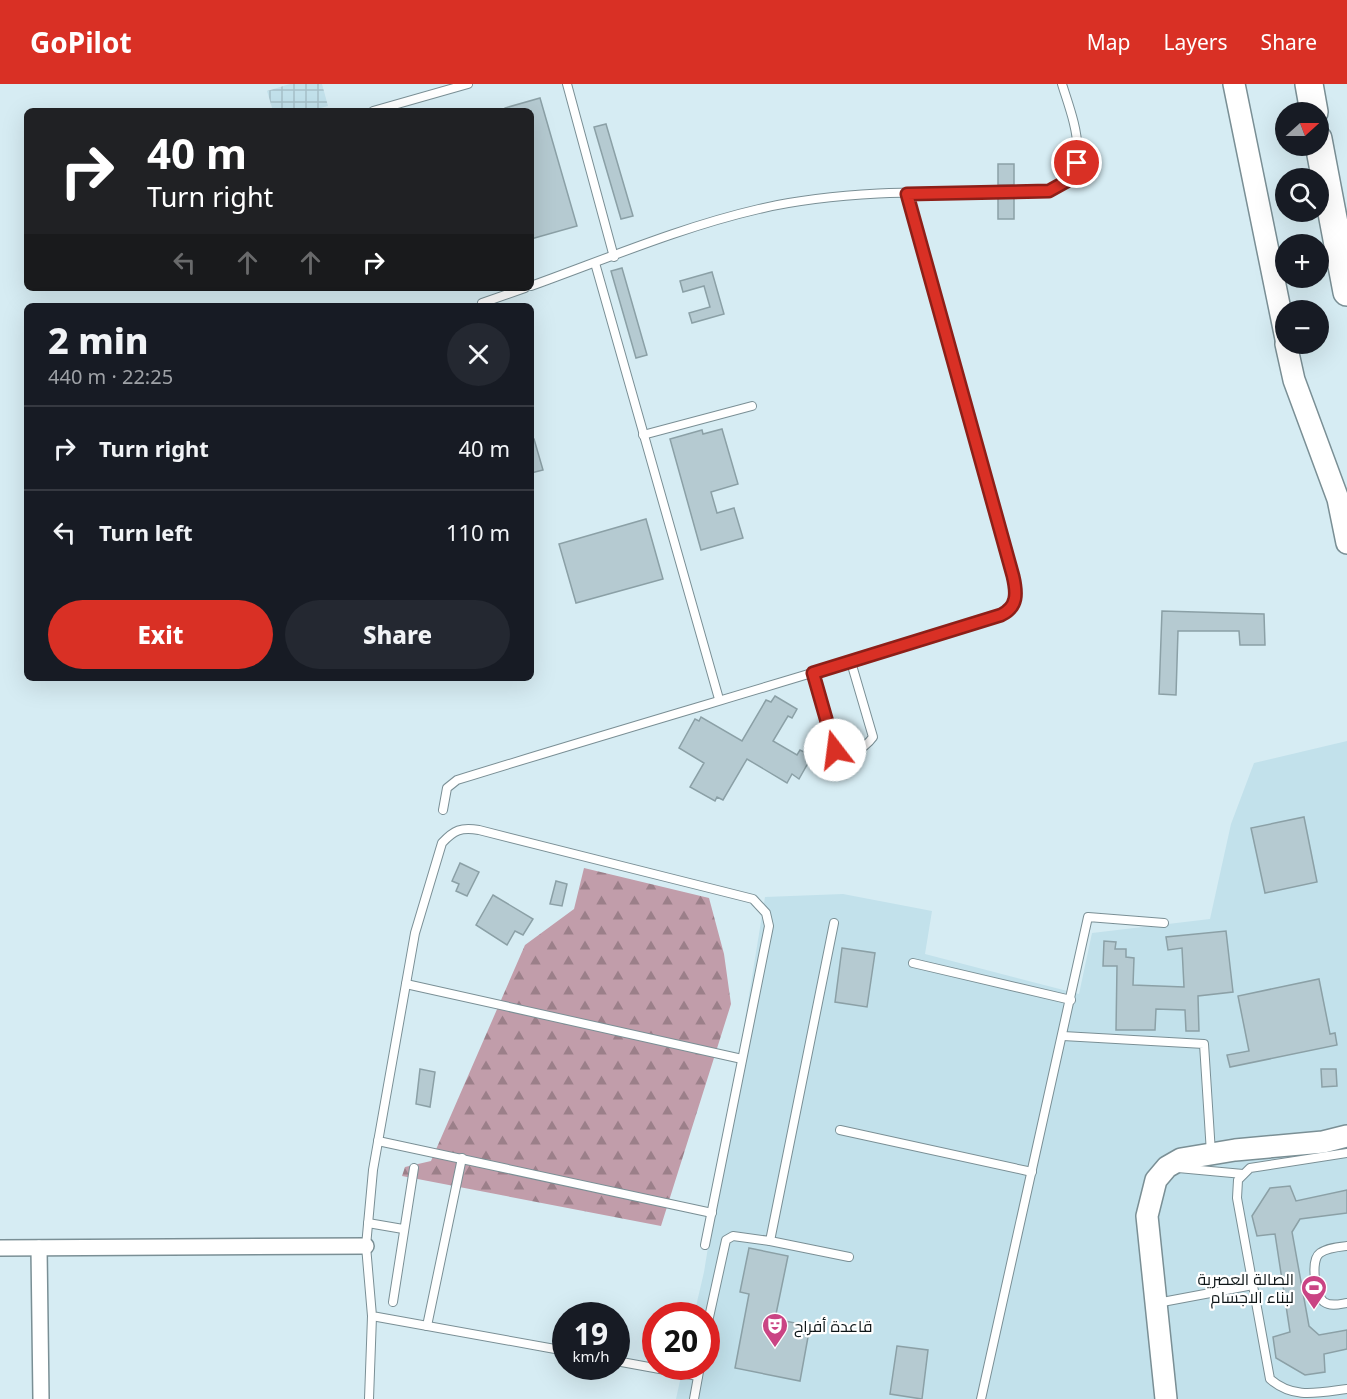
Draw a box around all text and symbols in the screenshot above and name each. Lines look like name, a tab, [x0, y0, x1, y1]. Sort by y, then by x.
text: GoPilot	[30, 23, 132, 61]
text: Map	[1087, 28, 1131, 56]
text: Layers	[1164, 28, 1228, 56]
text: Share	[1261, 28, 1317, 56]
north arrow	[1275, 102, 1329, 156]
map controls	[1275, 102, 1329, 354]
text: 40 m	[147, 124, 247, 181]
icon: right	[48, 132, 126, 210]
pin	[1051, 137, 1102, 188]
icon: arrive	[1060, 146, 1093, 179]
button: search	[1275, 168, 1329, 222]
text: Turn right	[147, 178, 273, 215]
button: +	[1275, 234, 1329, 288]
icon: left	[168, 246, 201, 279]
icon: ahead	[231, 246, 264, 279]
icon: ahead	[294, 246, 327, 279]
icon: right	[357, 246, 390, 279]
button: −	[1275, 300, 1329, 354]
text: 2 min	[48, 316, 149, 365]
button: close	[447, 323, 510, 386]
text: 440 m · 22:25	[48, 363, 173, 390]
icon: right	[48, 432, 81, 465]
text: Turn right	[99, 433, 209, 463]
text: 40 m	[459, 433, 510, 463]
icon: left	[48, 516, 81, 549]
text: Turn left	[99, 517, 193, 547]
text: 110 m	[446, 517, 510, 547]
button: Exit	[48, 600, 273, 669]
button: Share	[285, 600, 510, 669]
position arrow	[803, 718, 867, 782]
place label: الصالة العصرية لبناء الاجسام	[1198, 1268, 1294, 1309]
sports icon: الصالة العصرية لبناء الاجسام	[1299, 1273, 1329, 1311]
speed limit sign: 20	[642, 1302, 720, 1380]
theatre icon: قاعدة أفراح	[760, 1311, 790, 1349]
text: 19	[574, 1313, 608, 1354]
place label: قاعدة أفراح	[794, 1315, 872, 1338]
text: km/h	[573, 1346, 609, 1366]

